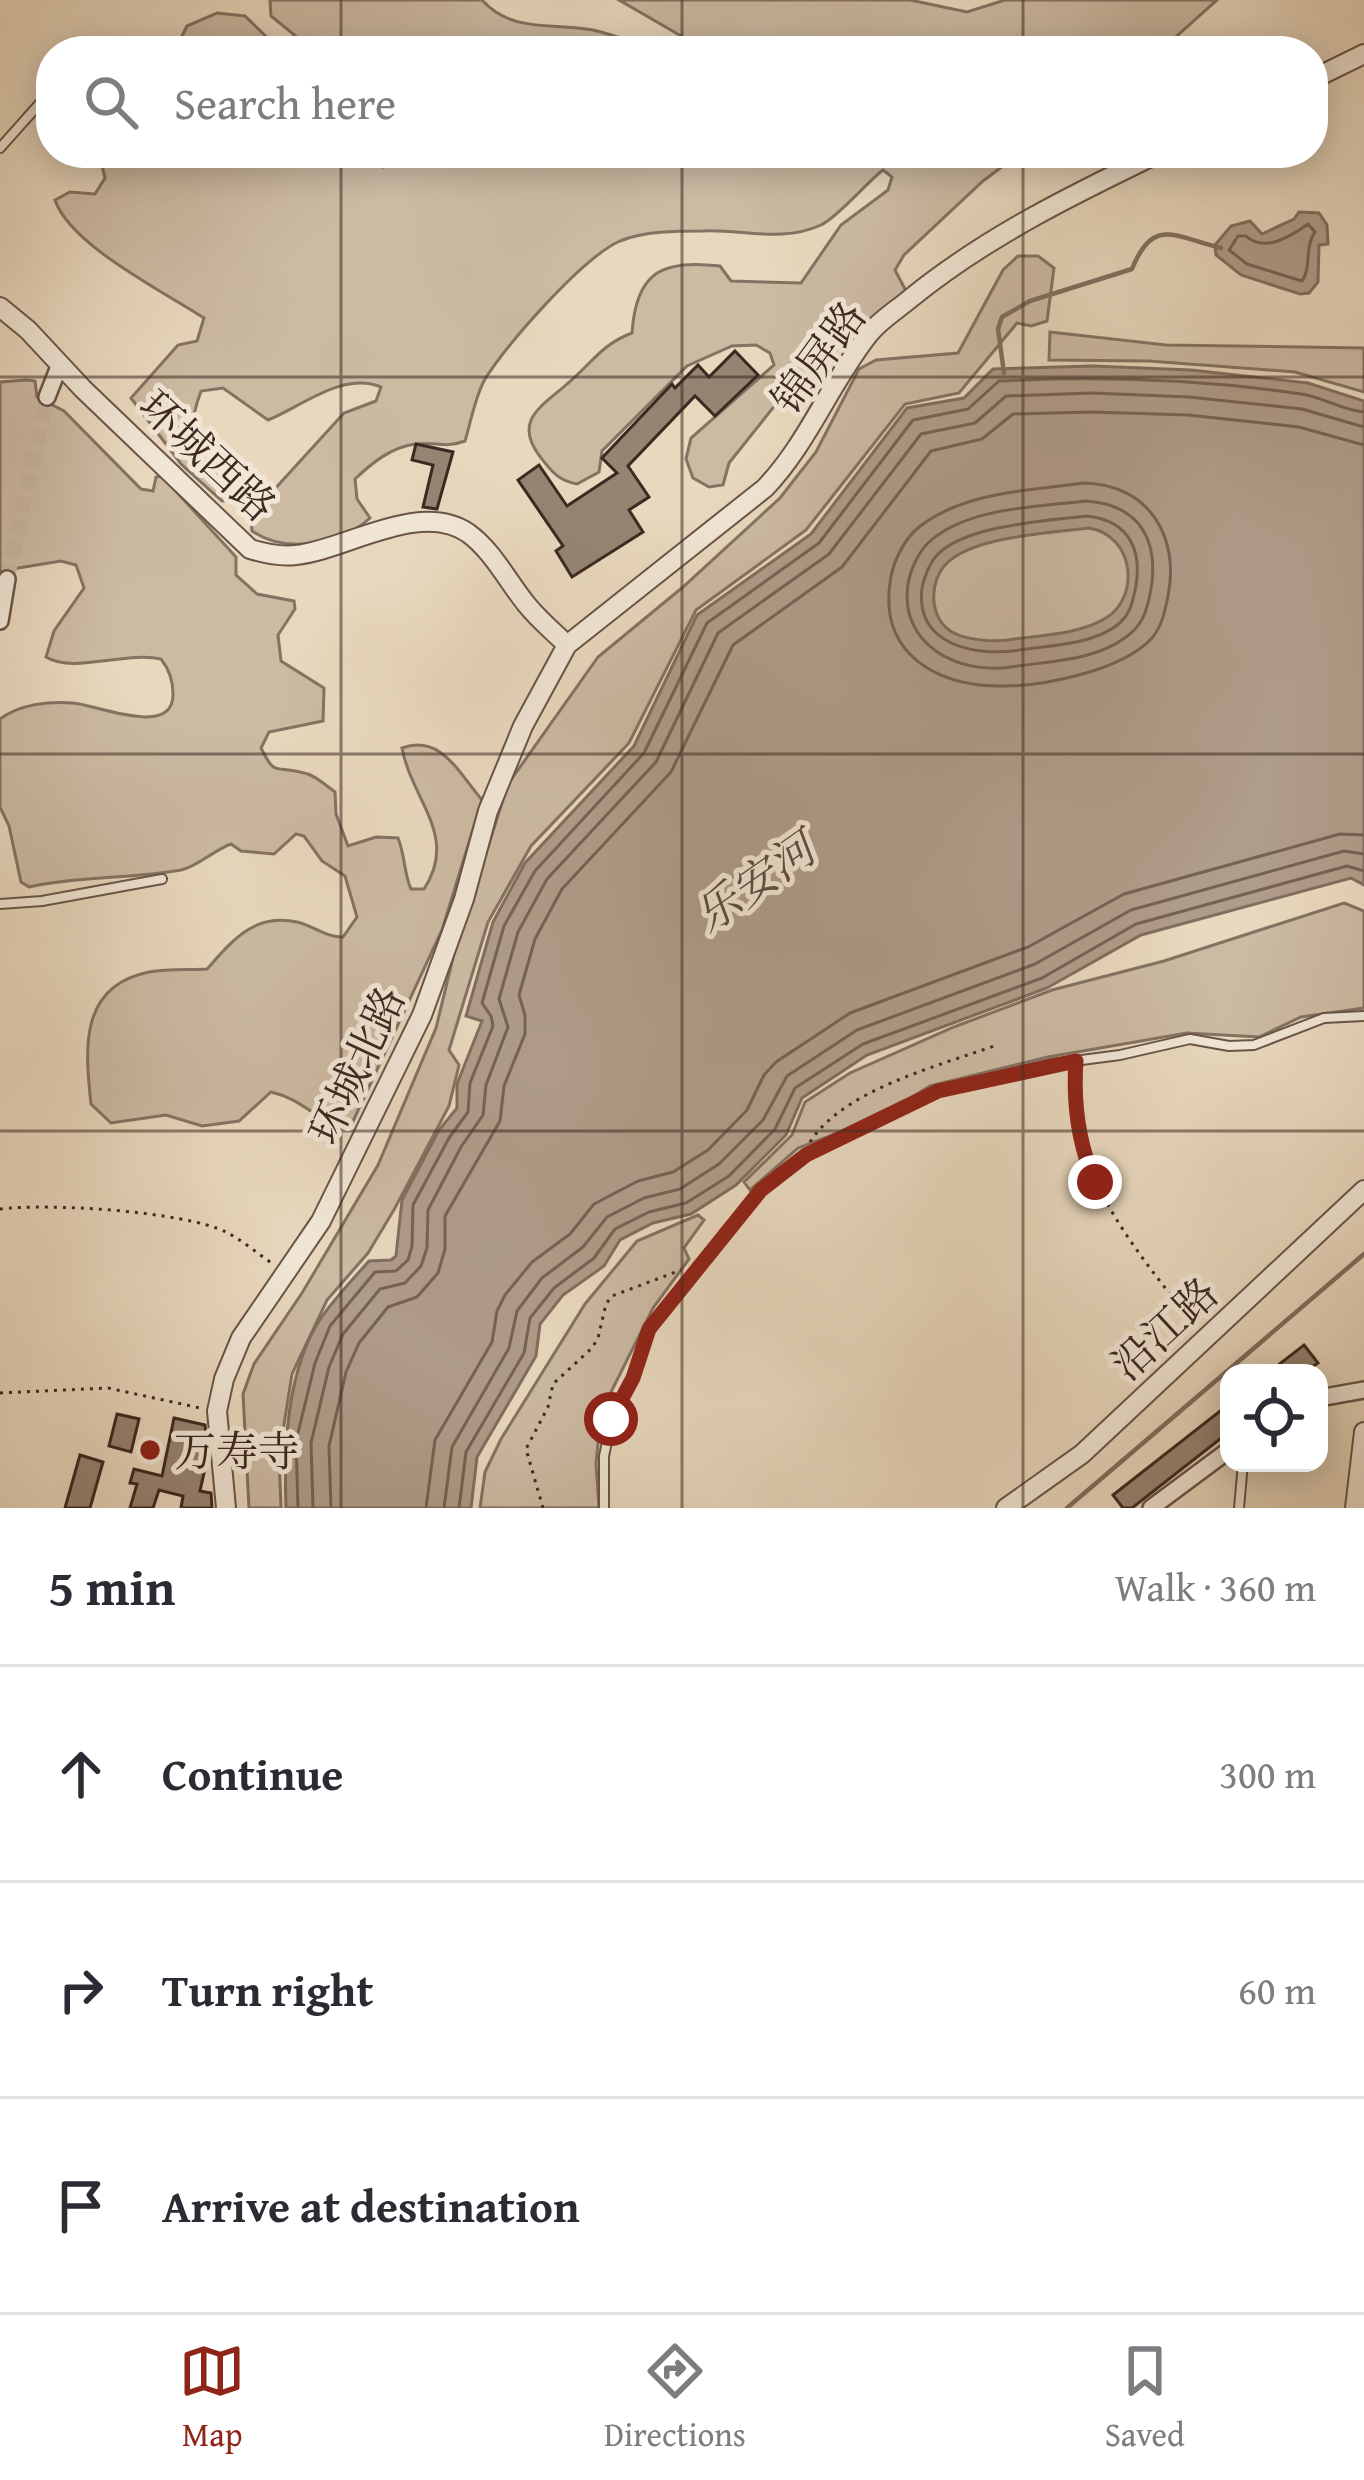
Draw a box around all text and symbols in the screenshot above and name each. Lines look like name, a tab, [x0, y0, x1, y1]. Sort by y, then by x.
search box	[36, 36, 1328, 168]
icon: search	[78, 69, 144, 135]
text: Search here	[174, 70, 396, 135]
street label: 锦屏路	[756, 288, 880, 426]
street label: 环城西路	[126, 375, 290, 535]
water label: 乐安河	[680, 813, 834, 947]
street label: 环城北路	[293, 976, 419, 1154]
route end	[1068, 1155, 1122, 1209]
street label: 沿江路	[1097, 1263, 1231, 1393]
map controls	[1220, 1364, 1328, 1472]
button: locate	[1220, 1364, 1328, 1472]
route start	[584, 1392, 638, 1446]
place label: 万寿寺	[174, 1420, 300, 1481]
marker: 万寿寺	[137, 1437, 163, 1463]
text: 5 min	[48, 1549, 175, 1624]
text: Walk · 360 m	[1115, 1558, 1316, 1615]
icon: ahead	[48, 1741, 114, 1807]
text: Continue	[162, 1741, 343, 1806]
text: 300 m	[1219, 1745, 1316, 1802]
icon: right	[48, 1957, 114, 2023]
text: Turn right	[162, 1957, 374, 2022]
text: 60 m	[1238, 1961, 1316, 2018]
icon: arrive	[48, 2173, 114, 2239]
text: Arrive at destination	[162, 2173, 580, 2238]
tab: Map	[179, 2338, 245, 2458]
tab: Directions	[604, 2338, 746, 2458]
tab: Saved	[1105, 2338, 1185, 2458]

